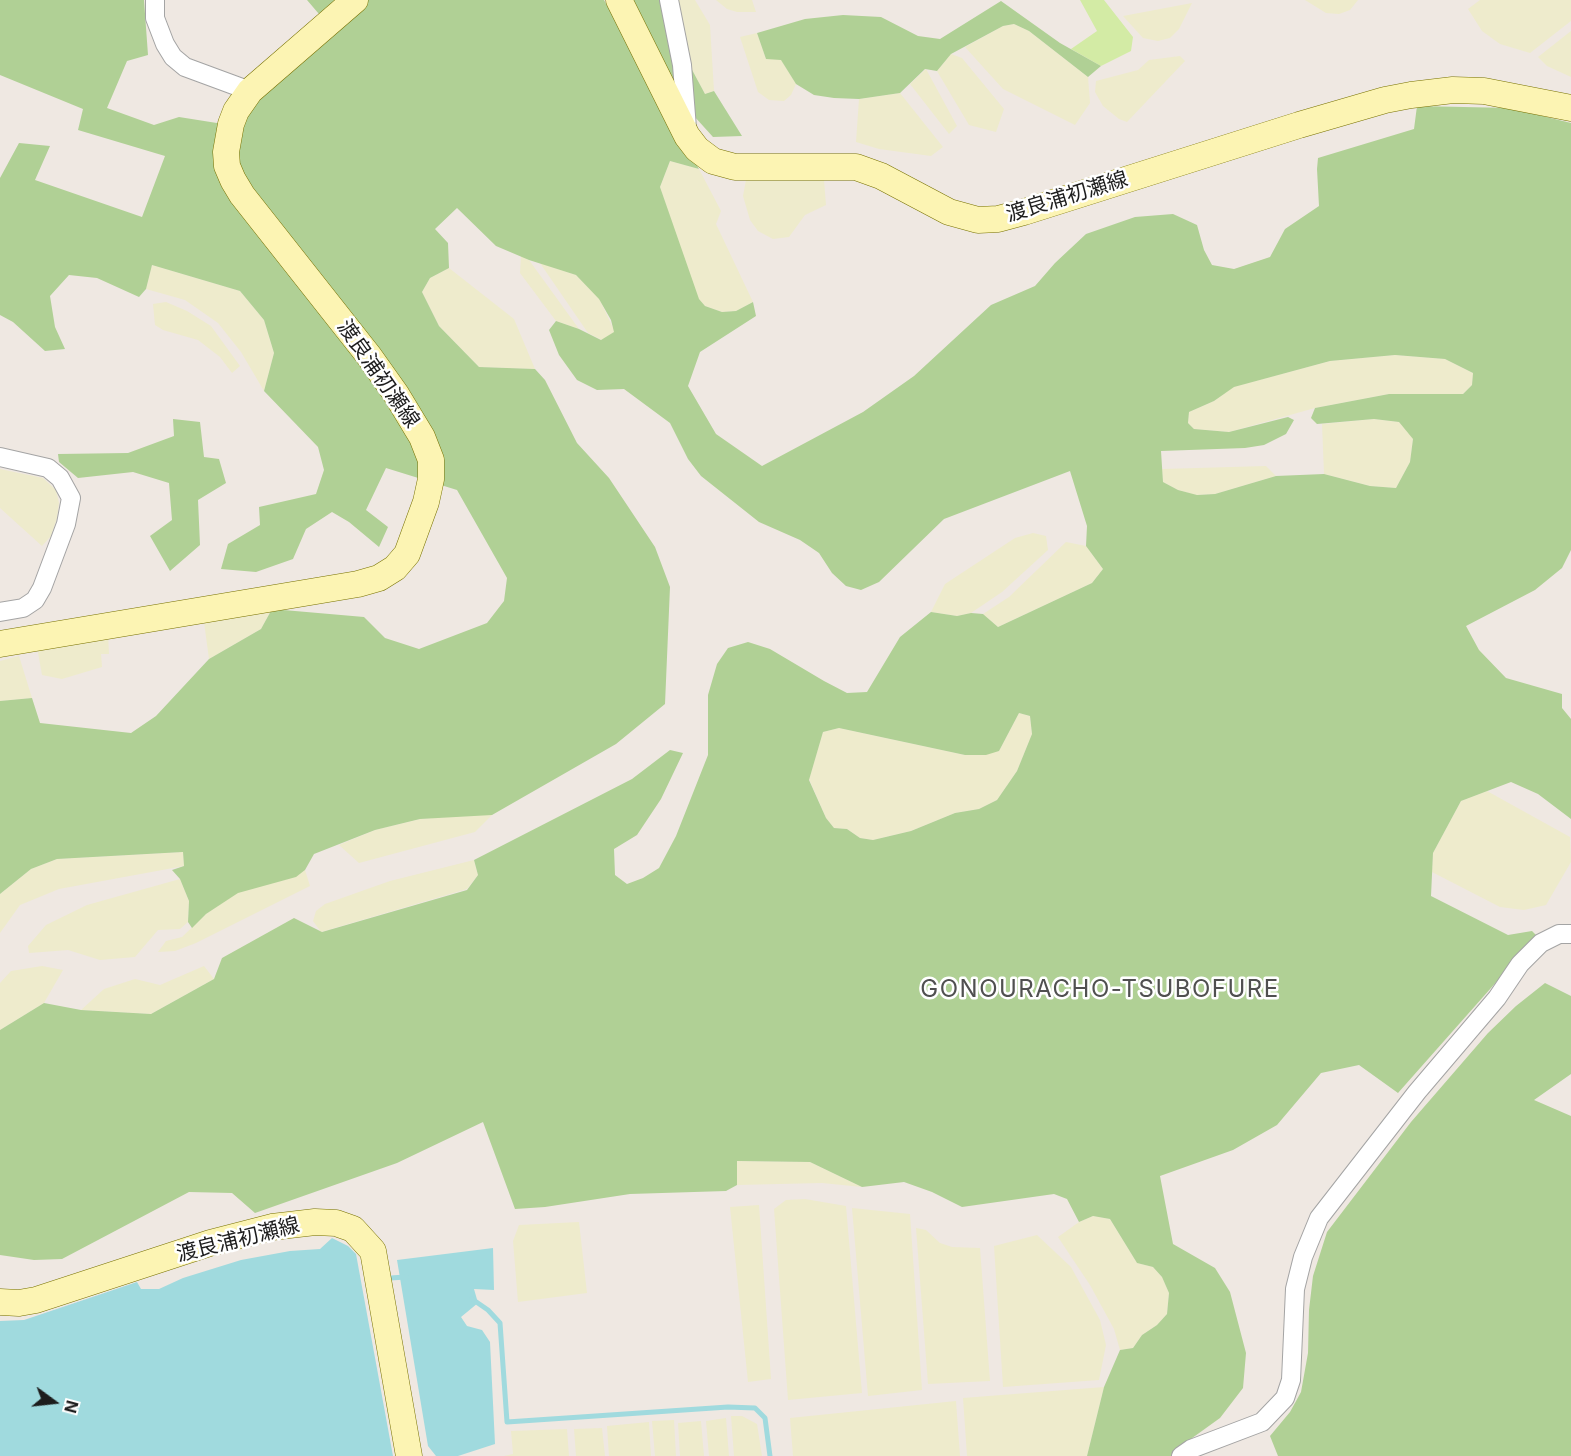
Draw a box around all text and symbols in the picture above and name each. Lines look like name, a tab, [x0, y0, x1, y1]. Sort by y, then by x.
street label: 渡良浦初瀬線	[1003, 167, 1131, 227]
street label: 渡良浦初瀬線	[332, 315, 424, 433]
district label: GONOURACHO-TSUBOFURE	[920, 976, 1280, 1004]
street label: 渡良浦初瀬線	[174, 1213, 302, 1267]
north arrow	[24, 1372, 84, 1432]
text: N	[60, 1398, 83, 1415]

